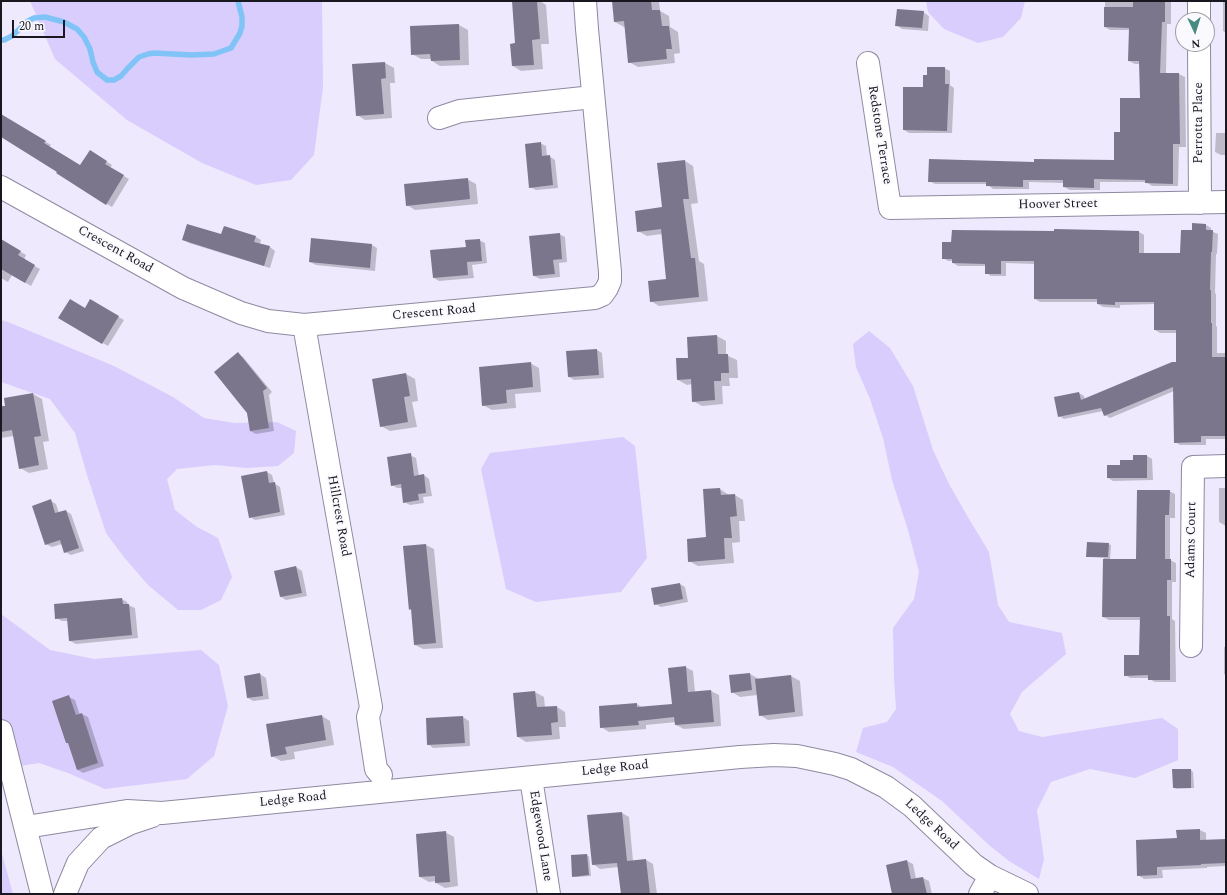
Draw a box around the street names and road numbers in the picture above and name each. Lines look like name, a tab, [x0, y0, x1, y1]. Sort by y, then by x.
street label: Perrotta Place	[1191, 82, 1207, 164]
street label: Redstone Terrace	[863, 84, 895, 186]
street label: Hoover Street	[1018, 197, 1098, 213]
street label: Crescent Road	[75, 223, 155, 277]
street label: Crescent Road	[392, 302, 476, 324]
street label: Hillcrest Road	[323, 474, 353, 558]
street label: Adams Court	[1184, 502, 1200, 578]
street label: Ledge Road	[581, 758, 649, 780]
street label: Ledge Road	[259, 789, 327, 811]
street label: Edgewood Lane	[525, 789, 555, 883]
street label: Ledge Road	[901, 796, 961, 854]

